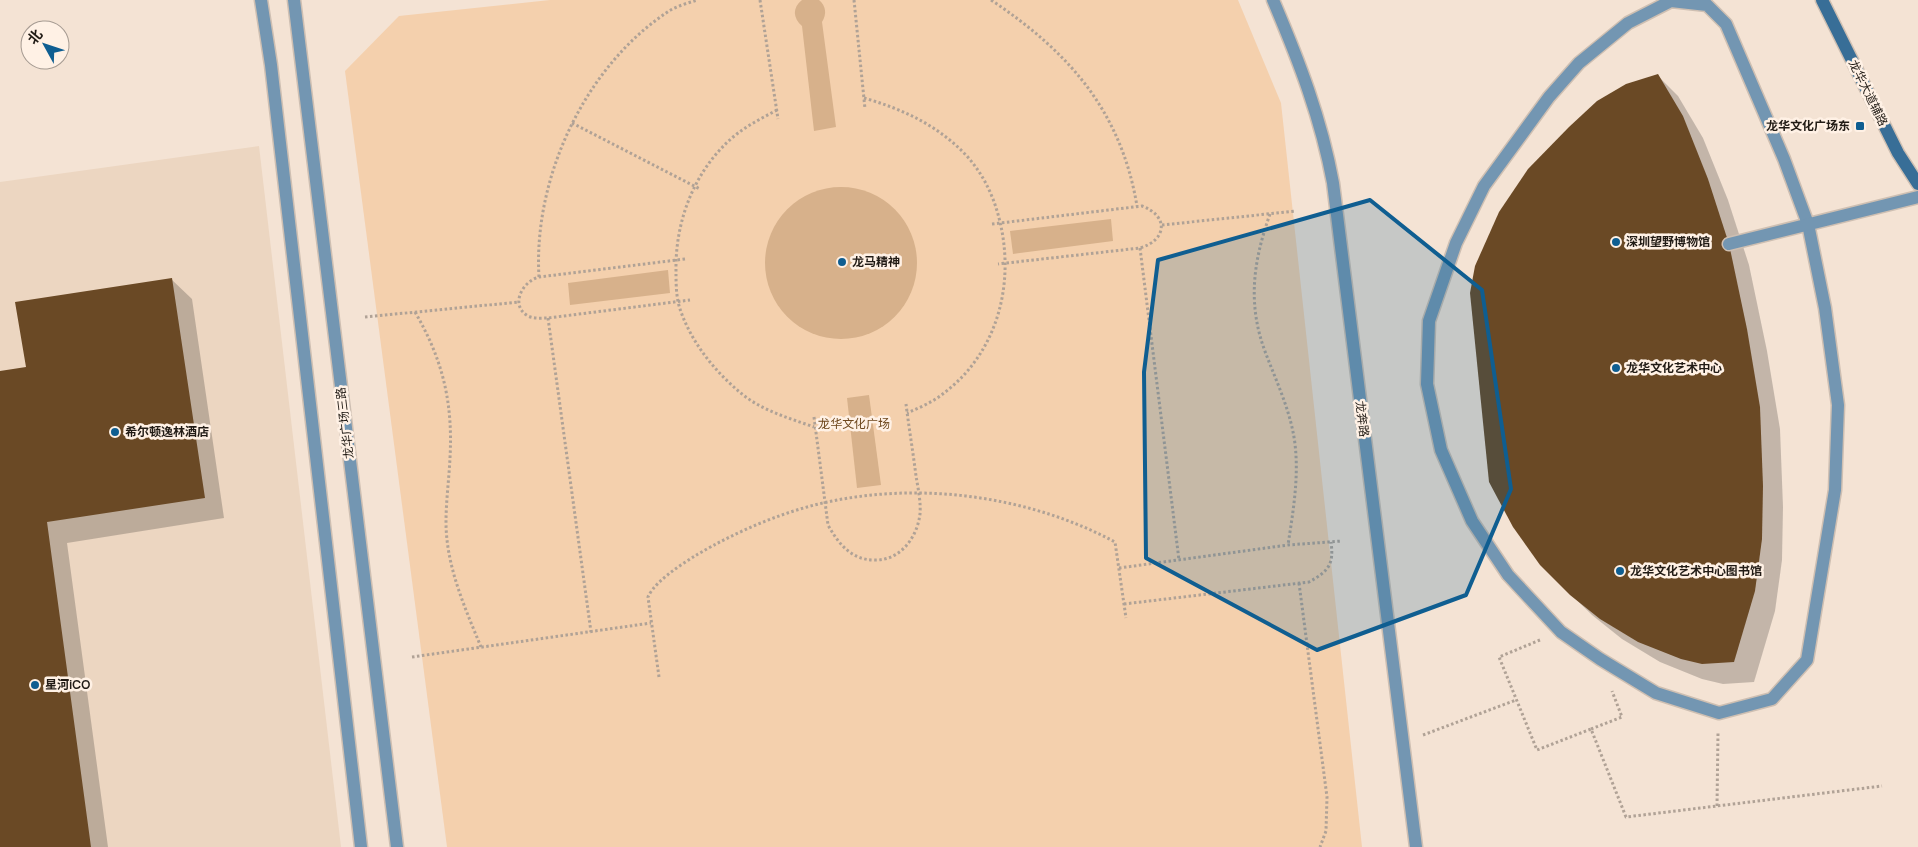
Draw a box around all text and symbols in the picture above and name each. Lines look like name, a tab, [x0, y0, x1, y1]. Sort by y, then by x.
north arrow	[20, 20, 70, 70]
text: 北	[23, 25, 46, 48]
street label: 龙华大道辅路	[1845, 57, 1892, 129]
place label: 龙华文化广场东	[1766, 117, 1850, 134]
marker: 龙华文化广场东	[1854, 120, 1866, 132]
place label: 深圳望野博物馆	[1626, 233, 1710, 250]
marker: 深圳望野博物馆	[1610, 236, 1622, 248]
place label: 龙马精神	[852, 253, 900, 270]
marker: 龙马精神	[836, 256, 848, 268]
place label: 龙华文化艺术中心	[1626, 359, 1722, 376]
marker: 龙华文化艺术中心	[1610, 362, 1622, 374]
street label: 龙华广场三路	[332, 386, 357, 460]
street label: 龙奔路	[1352, 400, 1373, 438]
park label: 龙华文化广场	[818, 415, 890, 432]
place label: 希尔顿逸林酒店	[125, 423, 209, 440]
marker: 希尔顿逸林酒店	[109, 426, 121, 438]
place label: 龙华文化艺术中心图书馆	[1630, 562, 1762, 579]
marker: 龙华文化艺术中心图书馆	[1614, 565, 1626, 577]
place label: 星河iCO	[45, 676, 90, 693]
marker: 星河iCO	[29, 679, 41, 691]

